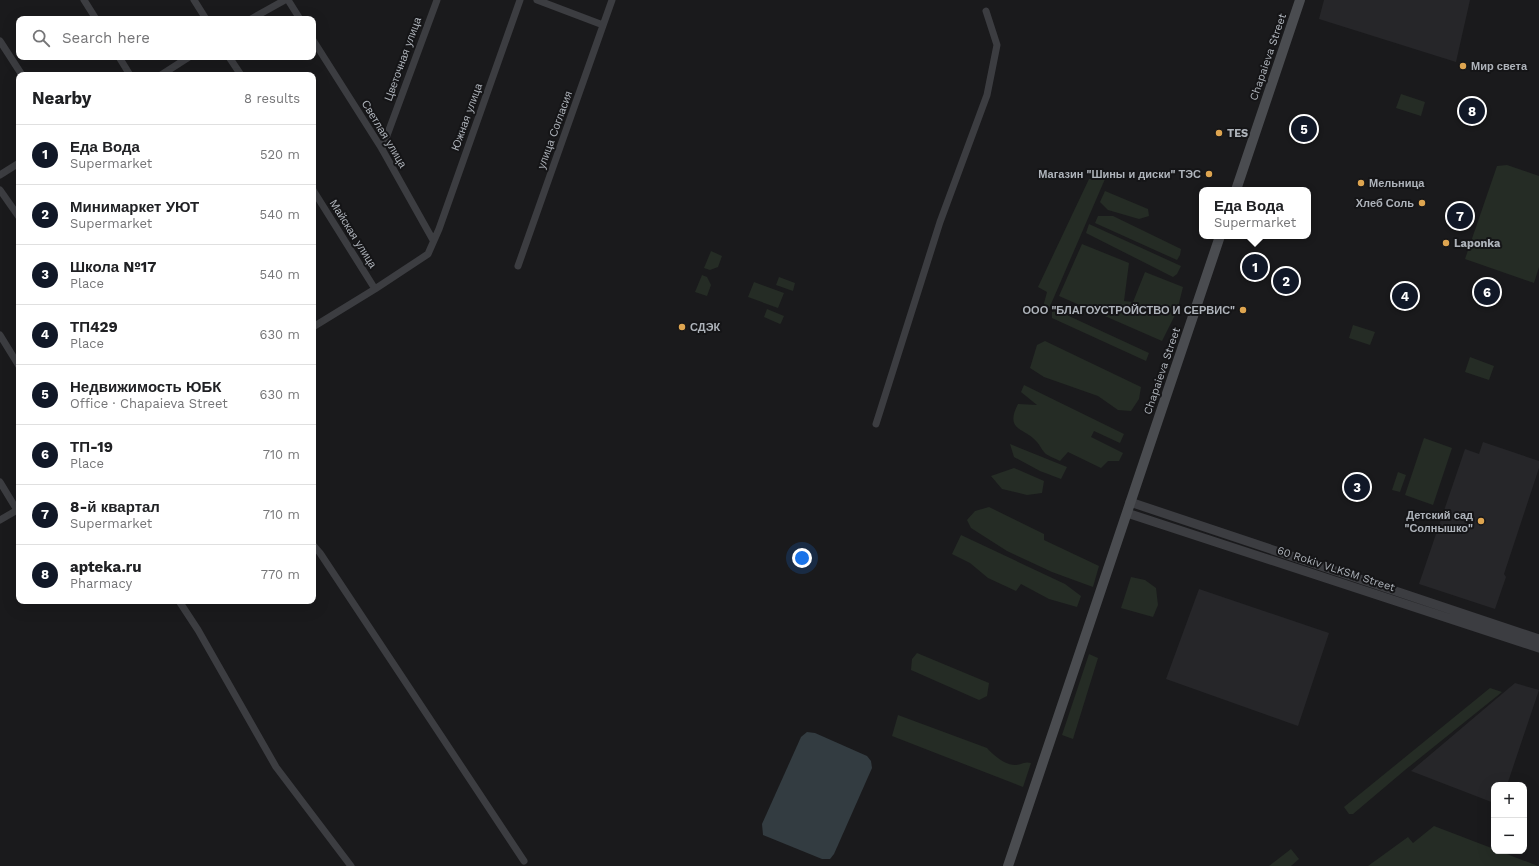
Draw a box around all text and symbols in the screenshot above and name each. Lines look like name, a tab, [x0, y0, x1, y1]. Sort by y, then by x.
street label: Chapaieva Street	[1247, 11, 1289, 102]
street label: Цветочная улица	[382, 14, 425, 103]
search box	[16, 16, 316, 60]
icon: search	[30, 27, 52, 49]
text: Search here	[62, 29, 150, 47]
place label: Мир света	[1471, 60, 1528, 73]
marker: Мир света	[1458, 61, 1468, 71]
street label: Южная улица	[449, 81, 485, 152]
text: Nearby	[32, 88, 91, 108]
street label: улица Согласия	[535, 89, 575, 171]
text: 8 results	[244, 91, 300, 106]
pin: 8	[1459, 96, 1485, 126]
street label: Светлая улица	[359, 98, 410, 171]
pin: 5	[1291, 114, 1317, 144]
place label: TES	[1227, 127, 1248, 140]
marker: TES	[1214, 128, 1224, 138]
text: Еда Вода	[70, 138, 140, 156]
text: 1	[42, 147, 48, 162]
text: 520 m	[260, 147, 300, 162]
text: Supermarket	[70, 156, 152, 171]
place label: Магазин "Шины и диски" ТЭС	[1038, 168, 1201, 181]
marker: Магазин "Шины и диски" ТЭС	[1204, 169, 1214, 179]
place label: Мельница	[1369, 177, 1425, 190]
marker: Мельница	[1356, 178, 1366, 188]
popup	[1199, 187, 1311, 239]
street label: Майская улица	[327, 197, 380, 271]
text: Еда Вода	[1214, 197, 1284, 215]
place label: Хлеб Соль	[1356, 197, 1414, 210]
text: Минимаркет УЮТ	[70, 198, 199, 216]
marker: Хлеб Соль	[1417, 198, 1427, 208]
pin: 7	[1447, 201, 1473, 231]
text: 2	[41, 207, 49, 222]
text: 540 m	[260, 207, 300, 222]
text: Supermarket	[1214, 215, 1296, 230]
text: Supermarket	[70, 216, 152, 231]
place label: Laponka	[1454, 237, 1501, 250]
marker: Laponka	[1441, 238, 1451, 248]
pin: 1	[1242, 252, 1268, 282]
text: Школа №17	[70, 258, 156, 276]
pin: 2	[1273, 266, 1299, 296]
text: 3	[41, 267, 49, 282]
text: 540 m	[260, 267, 300, 282]
text: Place	[70, 276, 104, 291]
pin: 6	[1474, 277, 1500, 307]
pin: 4	[1392, 281, 1418, 311]
place label: ООО "БЛАГОУСТРОЙСТВО И СЕРВИС"	[1023, 304, 1235, 317]
marker: ООО "БЛАГОУСТРОЙСТВО И СЕРВИС"	[1238, 305, 1248, 315]
text: ТП429	[70, 318, 118, 336]
place label: СДЭК	[690, 321, 720, 334]
marker: СДЭК	[677, 322, 687, 332]
street label: Chapaieva Street	[1141, 325, 1183, 416]
text: 4	[41, 327, 49, 342]
text: 630 m	[260, 327, 300, 342]
text: Place	[70, 336, 104, 351]
text: Недвижимость ЮБК	[70, 378, 221, 396]
text: 5	[41, 387, 49, 402]
text: 630 m	[260, 387, 300, 402]
text: Office · Chapaieva Street	[70, 396, 228, 411]
text: ТП-19	[70, 438, 113, 456]
text: 6	[41, 447, 49, 462]
text: 710 m	[263, 447, 300, 462]
text: Place	[70, 456, 104, 471]
pin: 3	[1344, 472, 1370, 502]
text: 8-й квартал	[70, 498, 160, 516]
text: 7	[41, 507, 49, 522]
text: 710 m	[263, 507, 300, 522]
place label: Детский сад "Солнышко"	[1405, 509, 1473, 535]
text: Supermarket	[70, 516, 152, 531]
marker: Детский сад "Солнышко"	[1476, 516, 1486, 526]
street label: 60 Rokiv VLKSM Street	[1276, 544, 1397, 594]
your location	[792, 548, 812, 568]
text: apteka.ru	[70, 558, 142, 576]
text: 8	[41, 567, 49, 582]
text: 770 m	[261, 567, 300, 582]
text: Pharmacy	[70, 576, 132, 591]
map controls	[1491, 782, 1527, 854]
button: +	[1491, 782, 1527, 818]
button: −	[1491, 818, 1527, 854]

